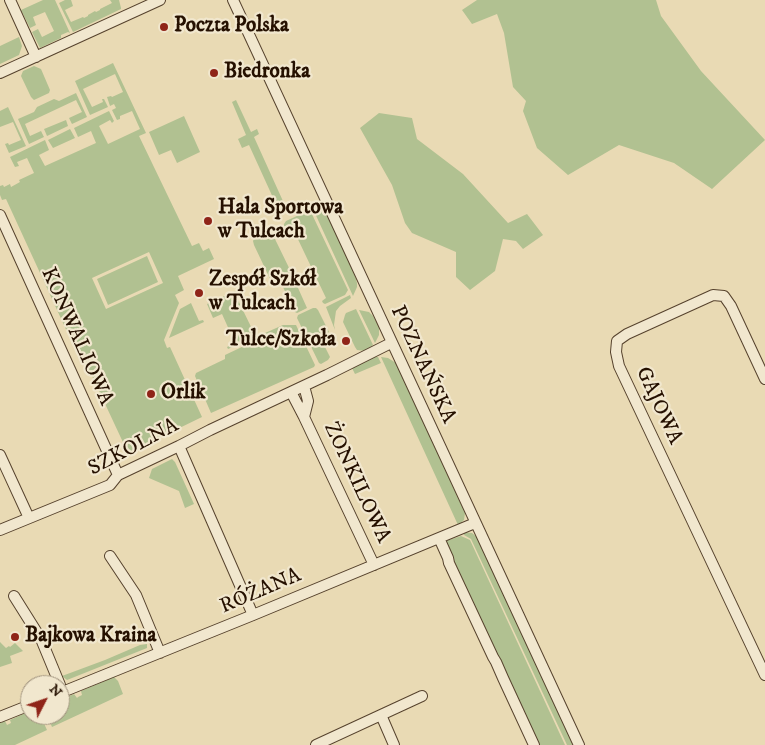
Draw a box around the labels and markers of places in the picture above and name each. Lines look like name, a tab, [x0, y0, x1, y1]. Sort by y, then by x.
place label: Poczta Polska	[174, 14, 289, 40]
marker: Poczta Polska	[158, 21, 170, 33]
place label: Biedronka	[224, 60, 310, 86]
marker: Biedronka	[208, 67, 220, 79]
place label: Hala Sportowa w Tulcach	[218, 196, 343, 246]
marker: Hala Sportowa w Tulcach	[202, 215, 214, 227]
place label: Zespół Szkół w Tulcach	[209, 268, 316, 318]
marker: Zespół Szkół w Tulcach	[193, 287, 205, 299]
place label: Tulce/Szkoła	[226, 328, 336, 354]
marker: Tulce/Szkoła	[340, 335, 352, 347]
place label: Orlik	[161, 381, 206, 407]
marker: Orlik	[145, 388, 157, 400]
place label: Bajkowa Kraina	[25, 624, 156, 650]
marker: Bajkowa Kraina	[9, 631, 21, 643]

